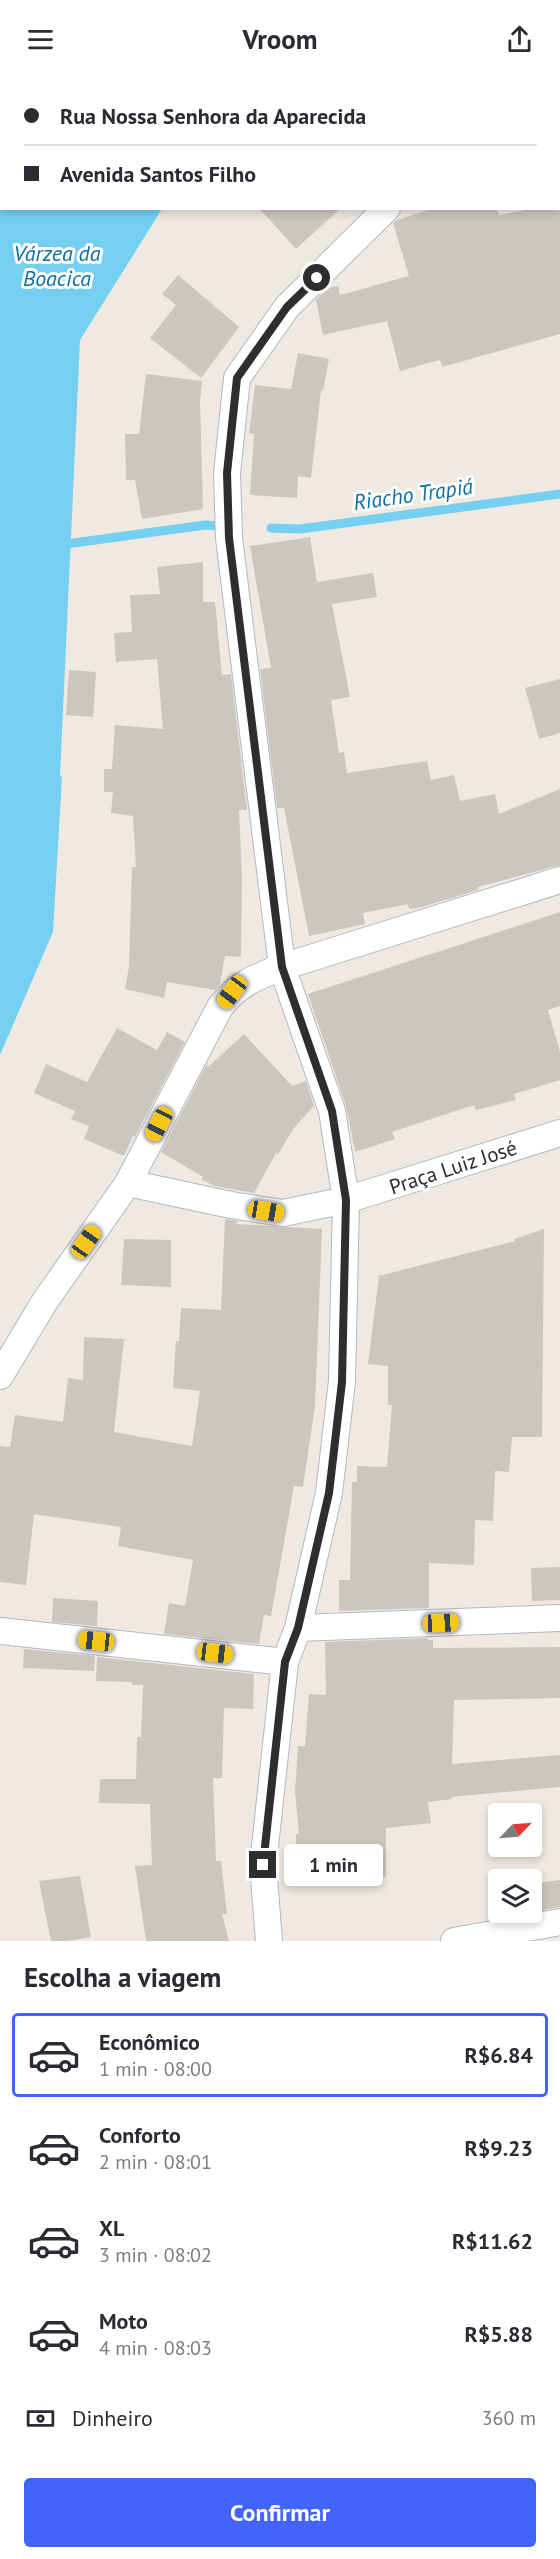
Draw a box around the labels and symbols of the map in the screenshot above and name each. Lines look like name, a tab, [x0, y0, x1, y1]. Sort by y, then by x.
water label: Várzea da Boacica	[14, 239, 101, 292]
route start	[303, 264, 330, 291]
water label: Riacho Trapiá	[351, 472, 475, 516]
car	[214, 972, 250, 1012]
car	[143, 1104, 175, 1144]
street label: Praça Luiz José	[386, 1134, 520, 1200]
car	[247, 1199, 285, 1223]
car	[68, 1222, 104, 1262]
car	[423, 1613, 459, 1633]
car	[77, 1630, 115, 1652]
car	[196, 1642, 234, 1664]
north arrow	[488, 1803, 542, 1857]
callout: 1 min	[284, 1844, 383, 1886]
route end	[249, 1851, 276, 1878]

